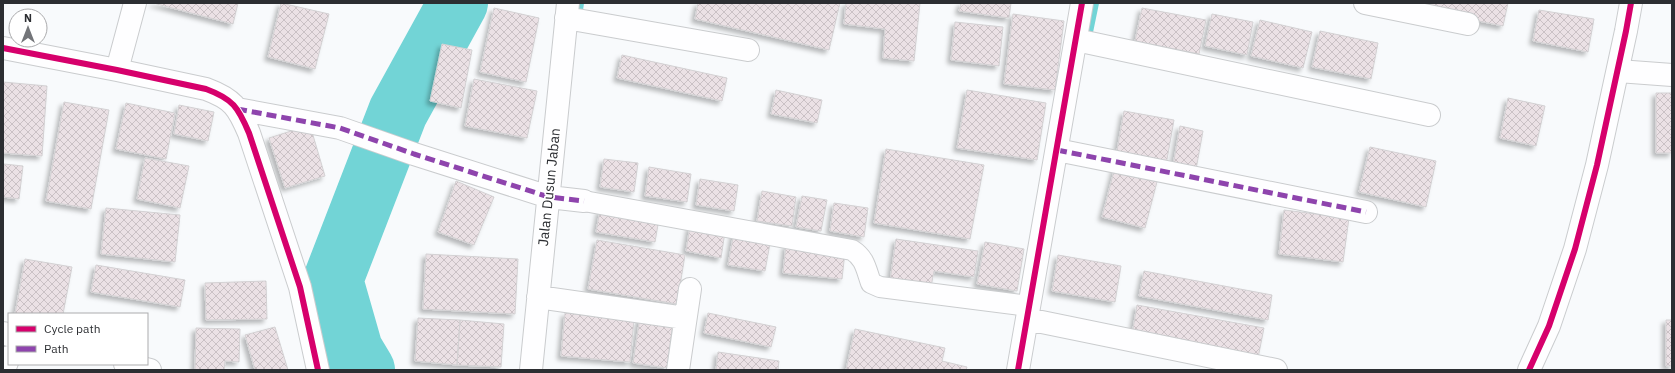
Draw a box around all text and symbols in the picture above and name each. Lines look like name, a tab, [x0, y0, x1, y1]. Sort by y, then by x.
north arrow	[8, 8, 48, 48]
text: N	[24, 11, 32, 25]
street label: Jalan Dusun Jaban	[534, 127, 564, 247]
legend	[8, 313, 148, 365]
text: Cycle path	[44, 321, 101, 336]
text: Path	[44, 341, 69, 356]

